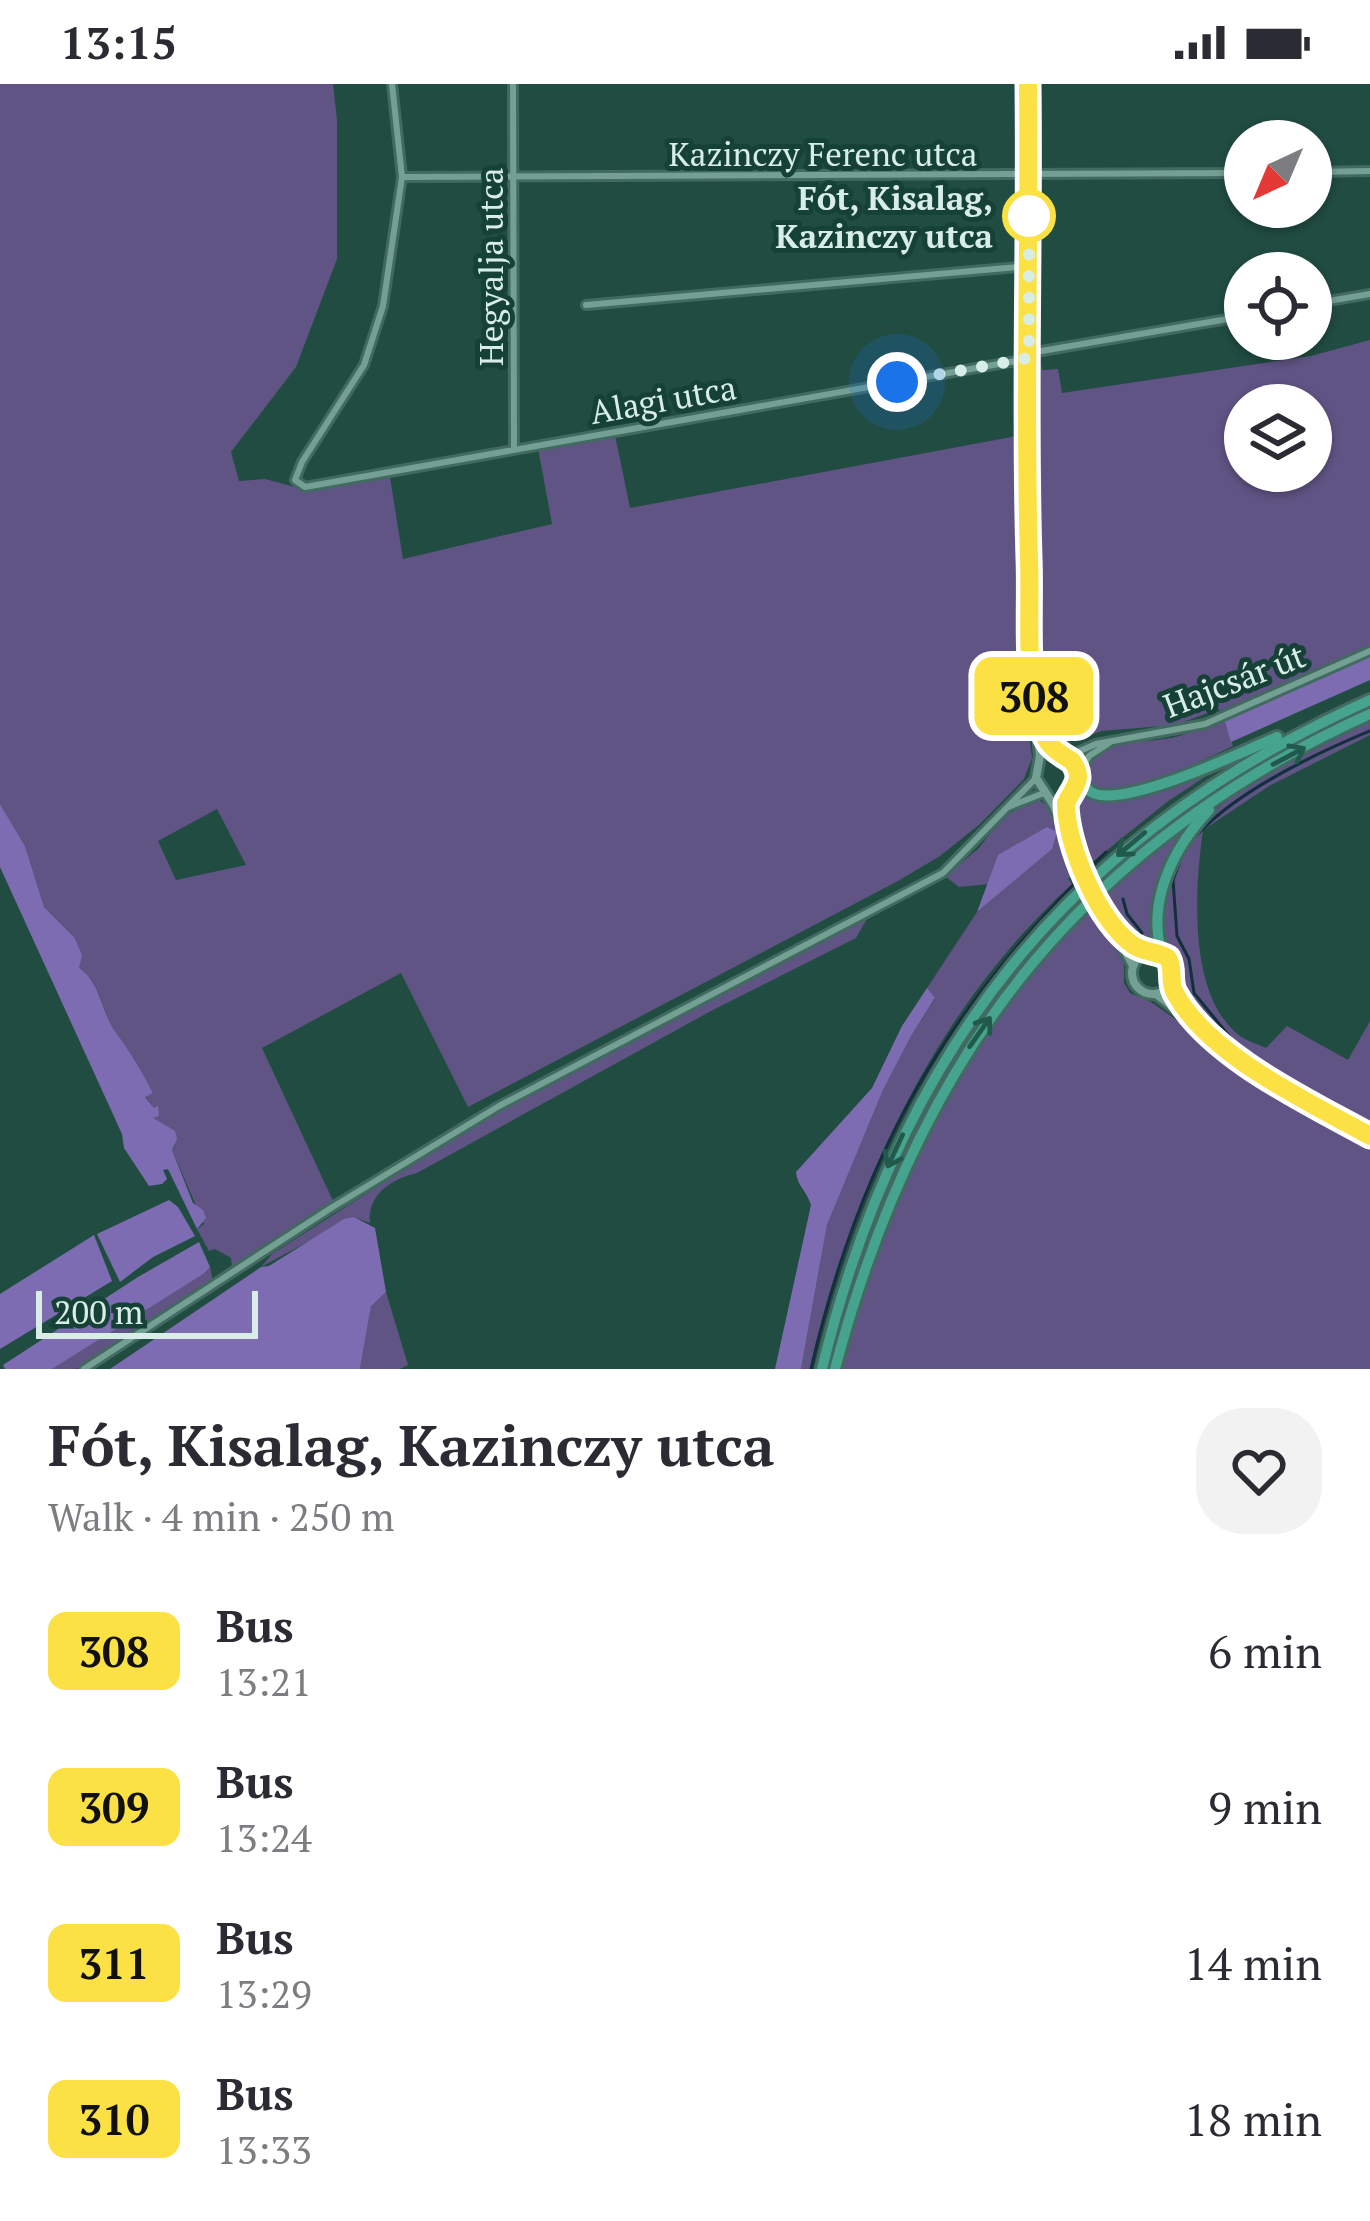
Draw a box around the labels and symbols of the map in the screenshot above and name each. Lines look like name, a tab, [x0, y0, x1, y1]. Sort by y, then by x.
north arrow	[1224, 120, 1332, 228]
street label: Kazinczy Ferenc utca	[669, 132, 977, 175]
street label: Hegyalja utca	[469, 168, 512, 366]
place label: Fót, Kisalag, Kazinczy utca	[775, 176, 993, 257]
marker: Fót, Kisalag, Kazinczy utca	[1004, 191, 1054, 241]
your location	[867, 352, 927, 412]
street label: Alagi utca	[587, 365, 739, 433]
street label: Hajcsár út	[1157, 633, 1311, 727]
line badge: 308	[965, 657, 1103, 735]
one-way arrow	[1271, 744, 1306, 767]
one-way arrow	[1116, 830, 1147, 858]
one-way arrow	[967, 1016, 992, 1049]
one-way arrow	[883, 1132, 905, 1168]
scale bar	[36, 1285, 258, 1338]

